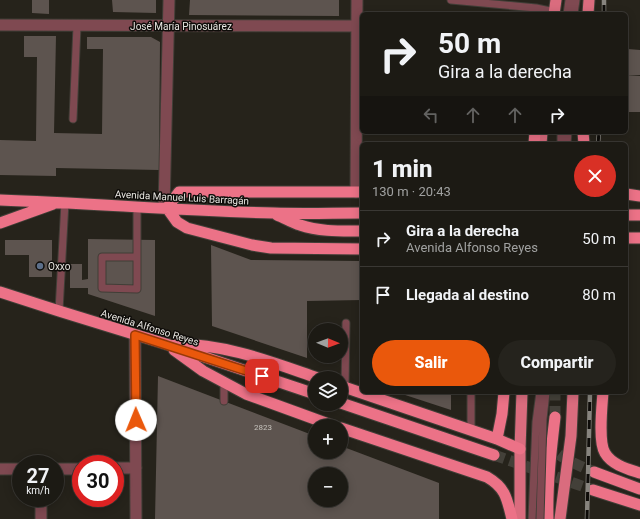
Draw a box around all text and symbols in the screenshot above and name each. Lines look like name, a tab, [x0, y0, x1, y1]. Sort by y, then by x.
street label: José María Pinosuárez	[130, 21, 232, 32]
text: 50 m	[438, 27, 501, 60]
icon: right	[372, 28, 424, 80]
text: Gira a la derecha	[438, 61, 572, 82]
icon: left	[420, 104, 442, 126]
icon: ahead	[462, 104, 484, 126]
icon: ahead	[504, 104, 526, 126]
icon: right	[546, 104, 568, 126]
text: 1 min	[372, 155, 433, 183]
button: close	[574, 155, 616, 197]
text: 130 m · 20:43	[372, 184, 451, 199]
street label: Avenida Manuel Luis Barragán	[115, 188, 249, 207]
text: Gira a la derecha	[406, 222, 519, 240]
icon: right	[372, 228, 394, 250]
text: 50 m	[582, 230, 616, 248]
text: Avenida Alfonso Reyes	[406, 240, 538, 255]
marker: Oxxo	[35, 261, 45, 271]
place label: Oxxo	[48, 261, 71, 272]
icon: arrive	[372, 284, 394, 306]
text: Llegada al destino	[406, 286, 529, 304]
text: 80 m	[582, 286, 616, 304]
street label: Avenida Alfonso Reyes	[100, 307, 200, 348]
north arrow	[308, 323, 348, 363]
map controls	[308, 323, 348, 507]
button: Salir	[372, 340, 490, 386]
button: Compartir	[498, 340, 616, 386]
pin	[245, 359, 279, 393]
icon: arrive	[251, 365, 273, 387]
button: layers	[308, 371, 348, 411]
position arrow	[115, 399, 157, 441]
button: +	[308, 419, 348, 459]
house number: 2823	[254, 423, 272, 432]
speed limit sign: 30	[72, 455, 124, 507]
text: 27	[27, 464, 49, 488]
button: −	[308, 467, 348, 507]
text: km/h	[26, 485, 50, 496]

